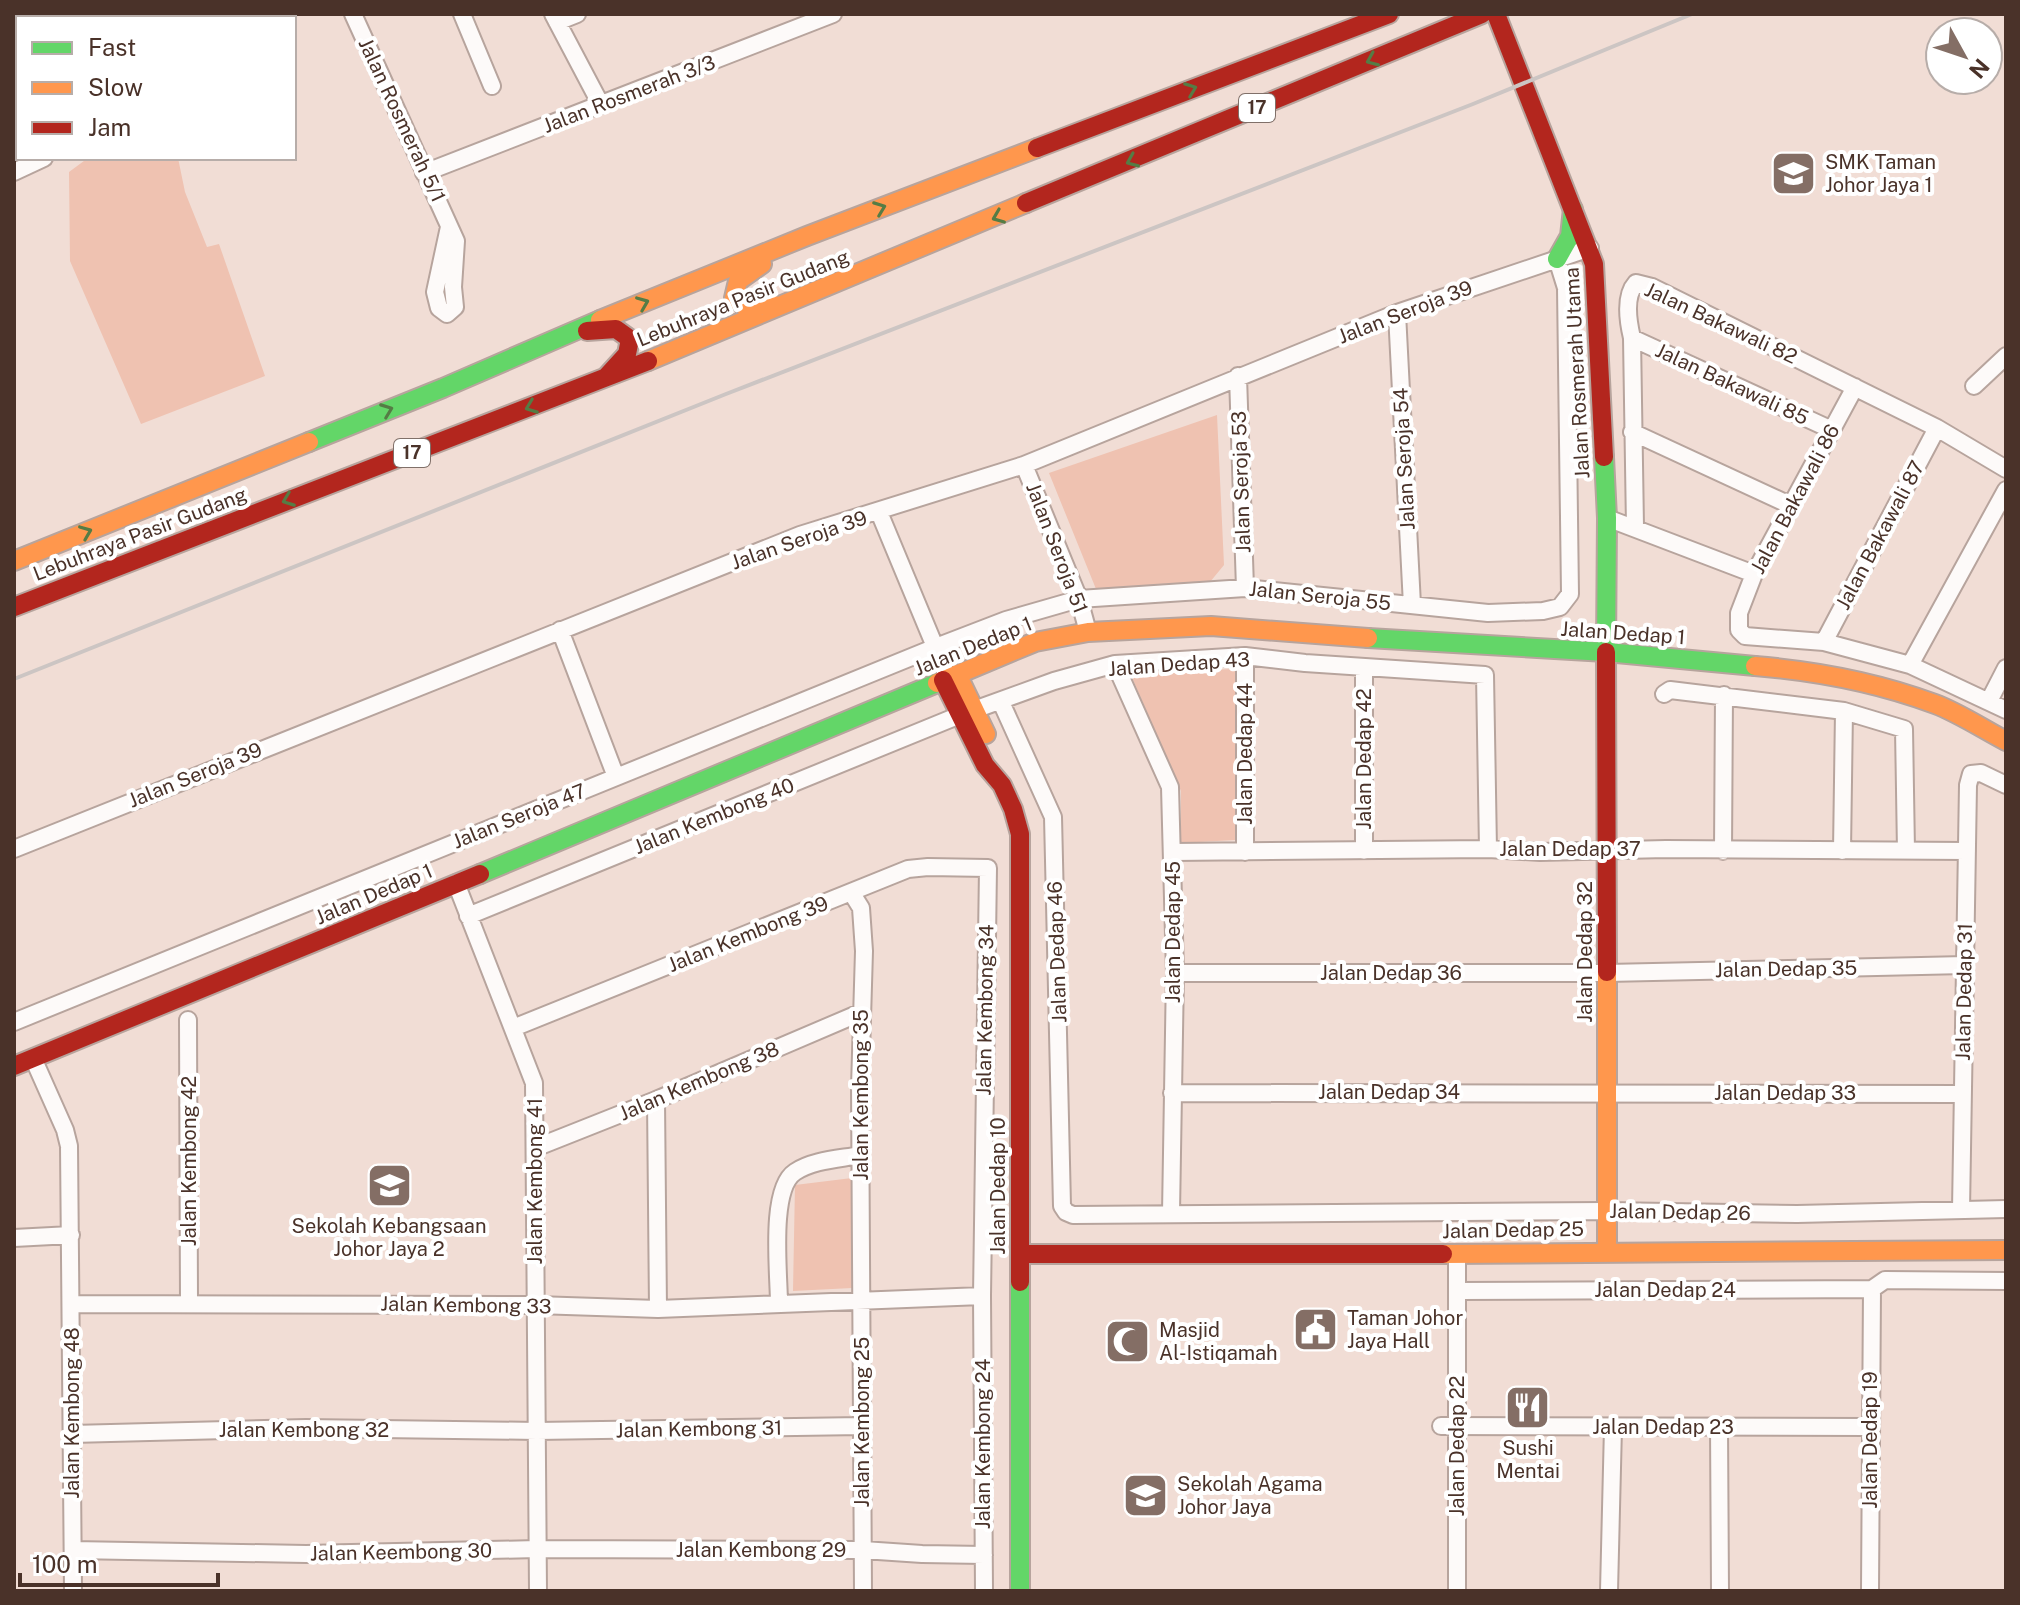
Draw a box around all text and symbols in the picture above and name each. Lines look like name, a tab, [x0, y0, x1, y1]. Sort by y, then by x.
legend	[16, 16, 296, 160]
north arrow	[1924, 16, 2004, 96]
text: Fast	[88, 33, 136, 61]
street label: Jalan Rosmerah 5/1	[353, 34, 451, 206]
street label: Jalan Rosmerah 3/3	[539, 50, 719, 138]
one-way arrow	[1366, 50, 1380, 66]
text: N	[1964, 54, 1995, 84]
text: Slow	[88, 73, 143, 101]
one-way arrow	[1183, 82, 1197, 99]
road number: 17	[1239, 94, 1275, 122]
text: Jam	[88, 113, 131, 141]
school or university icon: SMK Taman Johor Jaya 1	[1770, 149, 1818, 197]
place label: SMK Taman Johor Jaya 1	[1825, 150, 1936, 197]
one-way arrow	[1126, 151, 1140, 167]
one-way arrow	[872, 201, 886, 218]
one-way arrow	[992, 207, 1006, 223]
street label: Lebuhraya Pasir Gudang	[633, 244, 853, 352]
street label: Jalan Rosmerah Utama	[1559, 267, 1595, 479]
street label: Jalan Seroja 39	[1334, 275, 1476, 349]
street label: Jalan Bakawali 82	[1641, 277, 1801, 369]
one-way arrow	[635, 296, 649, 312]
street label: Jalan Bakawali 85	[1652, 338, 1812, 430]
street label: Jalan Seroja 54	[1388, 387, 1420, 531]
one-way arrow	[525, 397, 539, 414]
one-way arrow	[379, 403, 393, 420]
street label: Jalan Seroja 53	[1227, 410, 1255, 554]
street label: Jalan Bakawali 86	[1745, 420, 1845, 578]
road number: 17	[394, 439, 430, 467]
street label: Jalan Bakawali 87	[1831, 456, 1929, 614]
street label: Jalan Seroja 51	[1021, 479, 1093, 617]
street label: Lebuhraya Pasir Gudang	[30, 482, 250, 586]
one-way arrow	[282, 490, 296, 507]
street label: Jalan Seroja 39	[728, 506, 870, 574]
one-way arrow	[78, 525, 92, 541]
street label: Jalan Seroja 55	[1248, 577, 1392, 615]
street label: Jalan Dedap 1	[910, 611, 1036, 681]
street label: Jalan Dedap 1	[1560, 617, 1686, 649]
street label: Jalan Dedap 43	[1107, 647, 1251, 681]
street label: Jalan Dedap 44	[1233, 683, 1257, 825]
street label: Jalan Dedap 42	[1352, 688, 1376, 830]
street label: Jalan Seroja 39	[125, 737, 265, 813]
street label: Jalan Kembong 40	[630, 773, 798, 859]
street label: Jalan Seroja 47	[449, 778, 589, 854]
street label: Jalan Dedap 37	[1499, 837, 1641, 861]
street label: Jalan Dedap 1	[312, 858, 436, 930]
street label: Jalan Dedap 45	[1161, 861, 1185, 1003]
street label: Jalan Dedap 46	[1043, 881, 1071, 1023]
street label: Jalan Dedap 32	[1573, 881, 1597, 1023]
street label: Jalan Kembong 39	[664, 891, 832, 977]
street label: Jalan Dedap 31	[1951, 923, 1977, 1061]
street label: Jalan Kembong 34	[972, 924, 998, 1096]
street label: Jalan Dedap 35	[1715, 956, 1857, 982]
street label: Jalan Dedap 36	[1320, 961, 1462, 985]
street label: Jalan Kembong 35	[849, 1009, 873, 1181]
street label: Jalan Kembong 38	[615, 1036, 783, 1126]
street label: Jalan Kembong 42	[177, 1076, 201, 1246]
street label: Jalan Dedap 34	[1318, 1080, 1460, 1104]
street label: Jalan Dedap 33	[1714, 1081, 1856, 1105]
street label: Jalan Kembong 41	[523, 1098, 547, 1264]
street label: Jalan Dedap 10	[986, 1117, 1010, 1255]
school or university icon: Sekolah Kebangsaan Johor Jaya 2	[365, 1162, 413, 1210]
street label: Jalan Dedap 26	[1609, 1199, 1751, 1225]
place label: Sekolah Kebangsaan Johor Jaya 2	[292, 1214, 486, 1261]
street label: Jalan Dedap 25	[1442, 1217, 1584, 1243]
street label: Jalan Dedap 24	[1594, 1278, 1736, 1302]
street label: Jalan Kembong 33	[380, 1292, 552, 1318]
public building icon: Taman Johor Jaya Hall	[1292, 1305, 1340, 1353]
place label: Taman Johor Jaya Hall	[1347, 1306, 1463, 1353]
mosque icon: Masjid Al-Istiqamah	[1104, 1318, 1152, 1366]
place label: Masjid Al-Istiqamah	[1159, 1318, 1278, 1365]
street label: Jalan Kembong 48	[60, 1327, 84, 1499]
street label: Jalan Kembong 25	[850, 1337, 874, 1507]
street label: Jalan Kembong 24	[971, 1359, 995, 1529]
street label: Jalan Dedap 19	[1858, 1371, 1882, 1509]
street label: Jalan Dedap 22	[1445, 1376, 1469, 1516]
restaurant icon: Sushi Mentai	[1504, 1384, 1552, 1432]
street label: Jalan Dedap 23	[1592, 1415, 1734, 1439]
street label: Jalan Kembong 31	[615, 1416, 783, 1442]
street label: Jalan Kembong 32	[219, 1418, 389, 1442]
place label: Sushi Mentai	[1496, 1436, 1560, 1483]
school or university icon: Sekolah Agama Johor Jaya	[1122, 1472, 1170, 1520]
place label: Sekolah Agama Johor Jaya	[1177, 1472, 1323, 1519]
scale bar	[20, 1537, 218, 1587]
street label: Jalan Keembong 30	[310, 1538, 492, 1566]
street label: Jalan Kembong 29	[676, 1538, 846, 1562]
text: 100 m	[32, 1550, 98, 1578]

